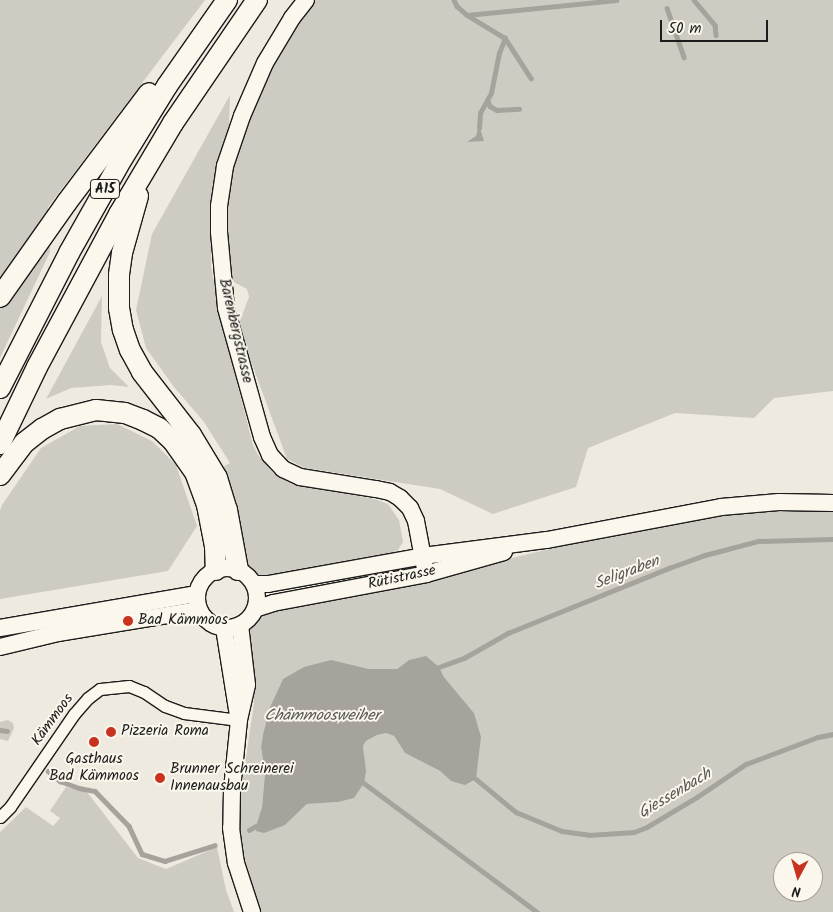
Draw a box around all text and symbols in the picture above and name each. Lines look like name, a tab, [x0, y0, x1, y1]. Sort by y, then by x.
scale bar	[663, 10, 770, 42]
text: 50 m	[668, 17, 702, 41]
road number: A15	[89, 178, 121, 200]
street label: Barenbergstrasse	[214, 277, 256, 385]
water label: Seligraben	[592, 552, 662, 594]
street label: Rütistrasse	[366, 562, 438, 594]
place label: Bad Kämmoos	[138, 612, 228, 630]
marker: Bad Kämmoos	[122, 615, 134, 627]
street label: Kämmoos	[28, 691, 78, 749]
water label: Chämmoosweiher	[264, 706, 380, 726]
place label: Pizzeria Roma	[121, 723, 209, 741]
marker: Pizzeria Roma	[105, 726, 117, 738]
marker: Gasthaus Bad Kämmoos	[88, 736, 100, 748]
place label: Gasthaus Bad Kämmoos	[49, 750, 139, 785]
place label: Brunner Schreinerei Innenausbau	[170, 760, 293, 795]
water label: Giessenbach	[635, 765, 715, 823]
marker: Brunner Schreinerei Innenausbau	[154, 772, 166, 784]
north arrow	[773, 852, 823, 902]
text: N	[791, 880, 802, 902]

